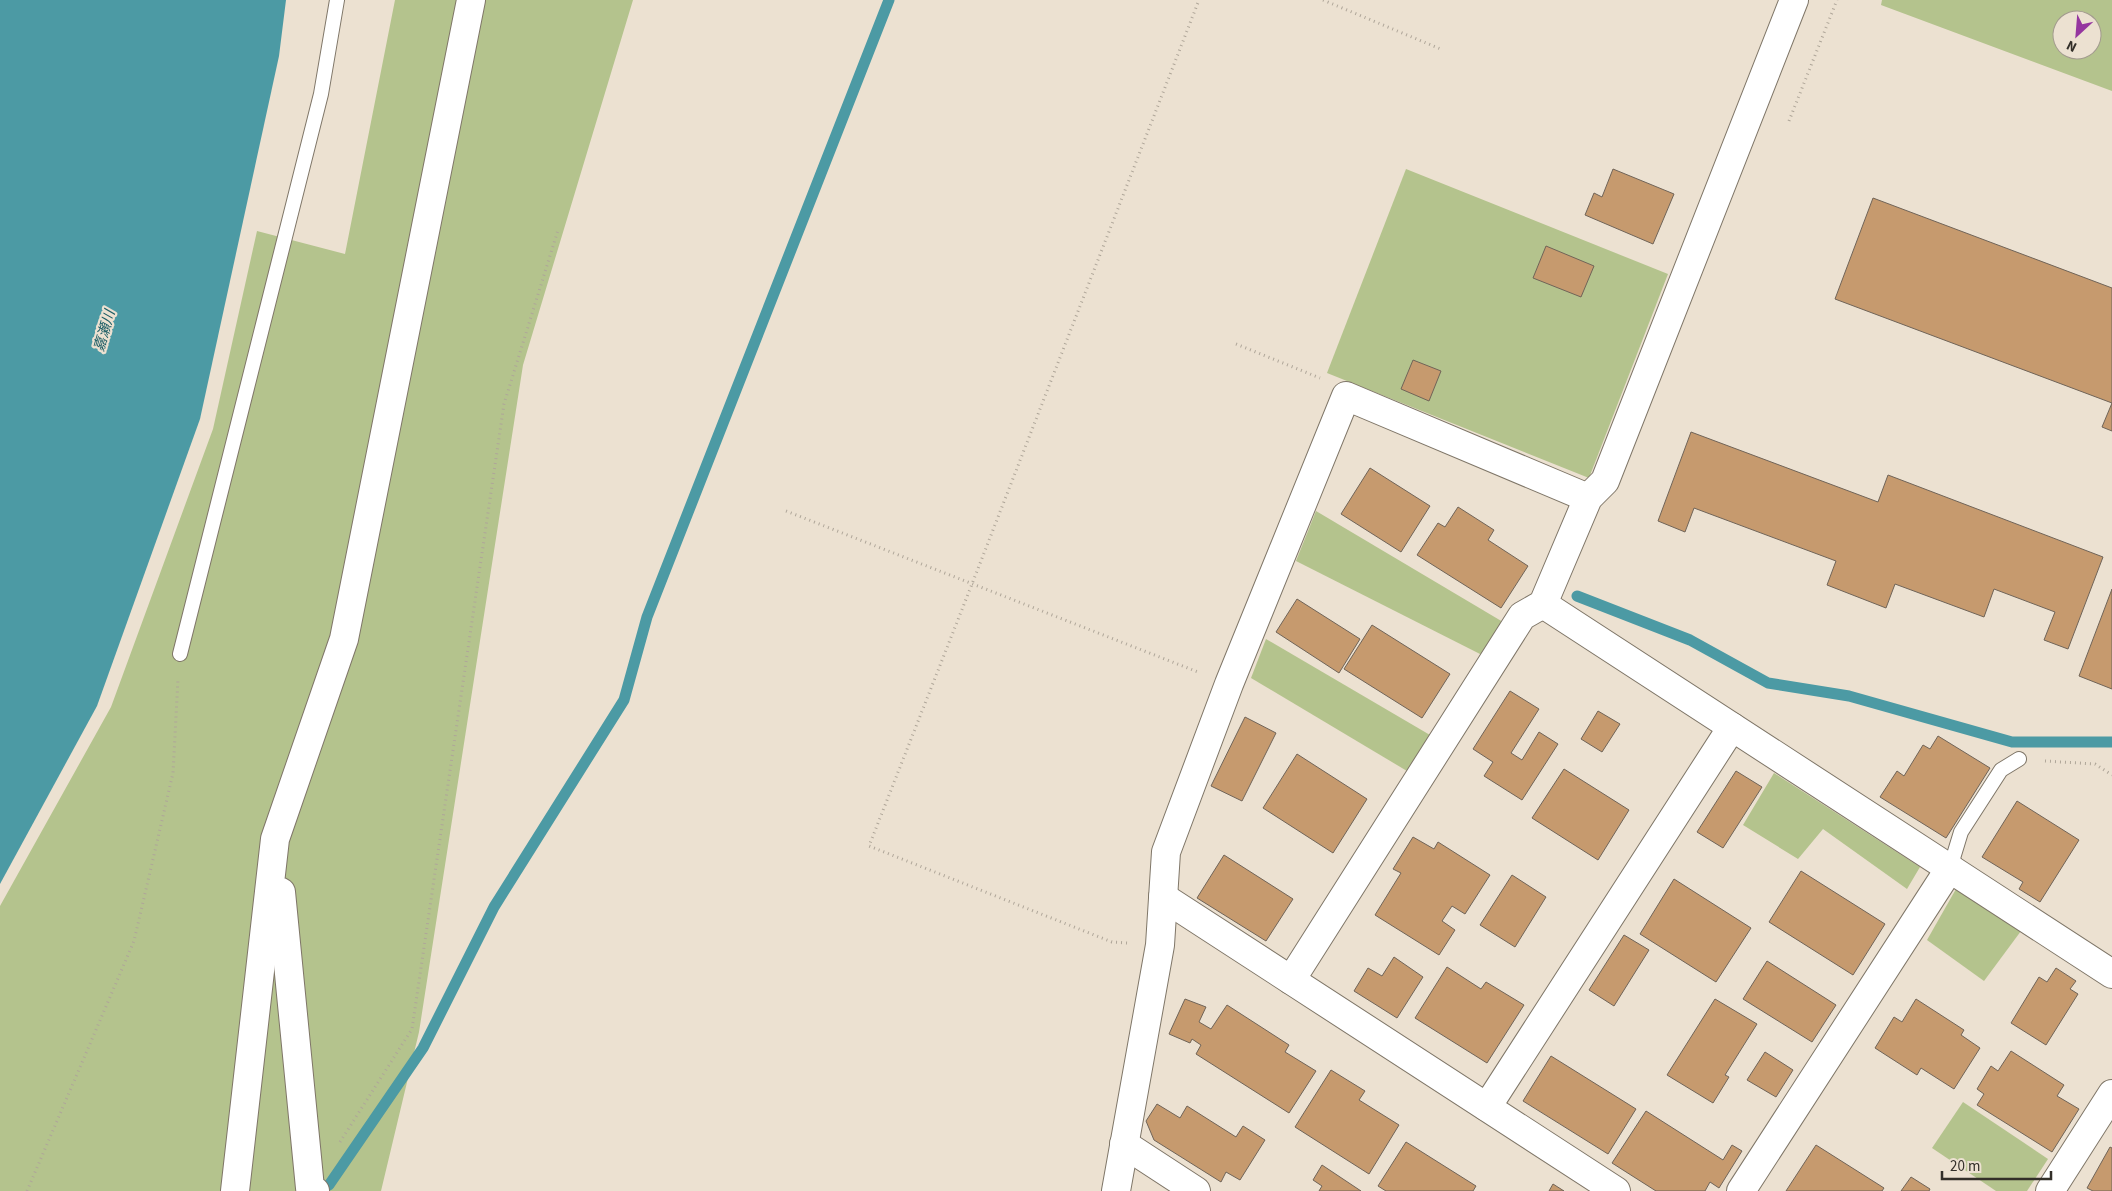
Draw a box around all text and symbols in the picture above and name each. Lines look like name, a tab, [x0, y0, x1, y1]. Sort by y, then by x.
north arrow	[2052, 10, 2102, 60]
text: N	[2063, 35, 2080, 57]
water label: 嘉瀬川	[90, 306, 121, 354]
scale bar	[1942, 1148, 2051, 1180]
text: 20 m	[1950, 1156, 1980, 1177]

